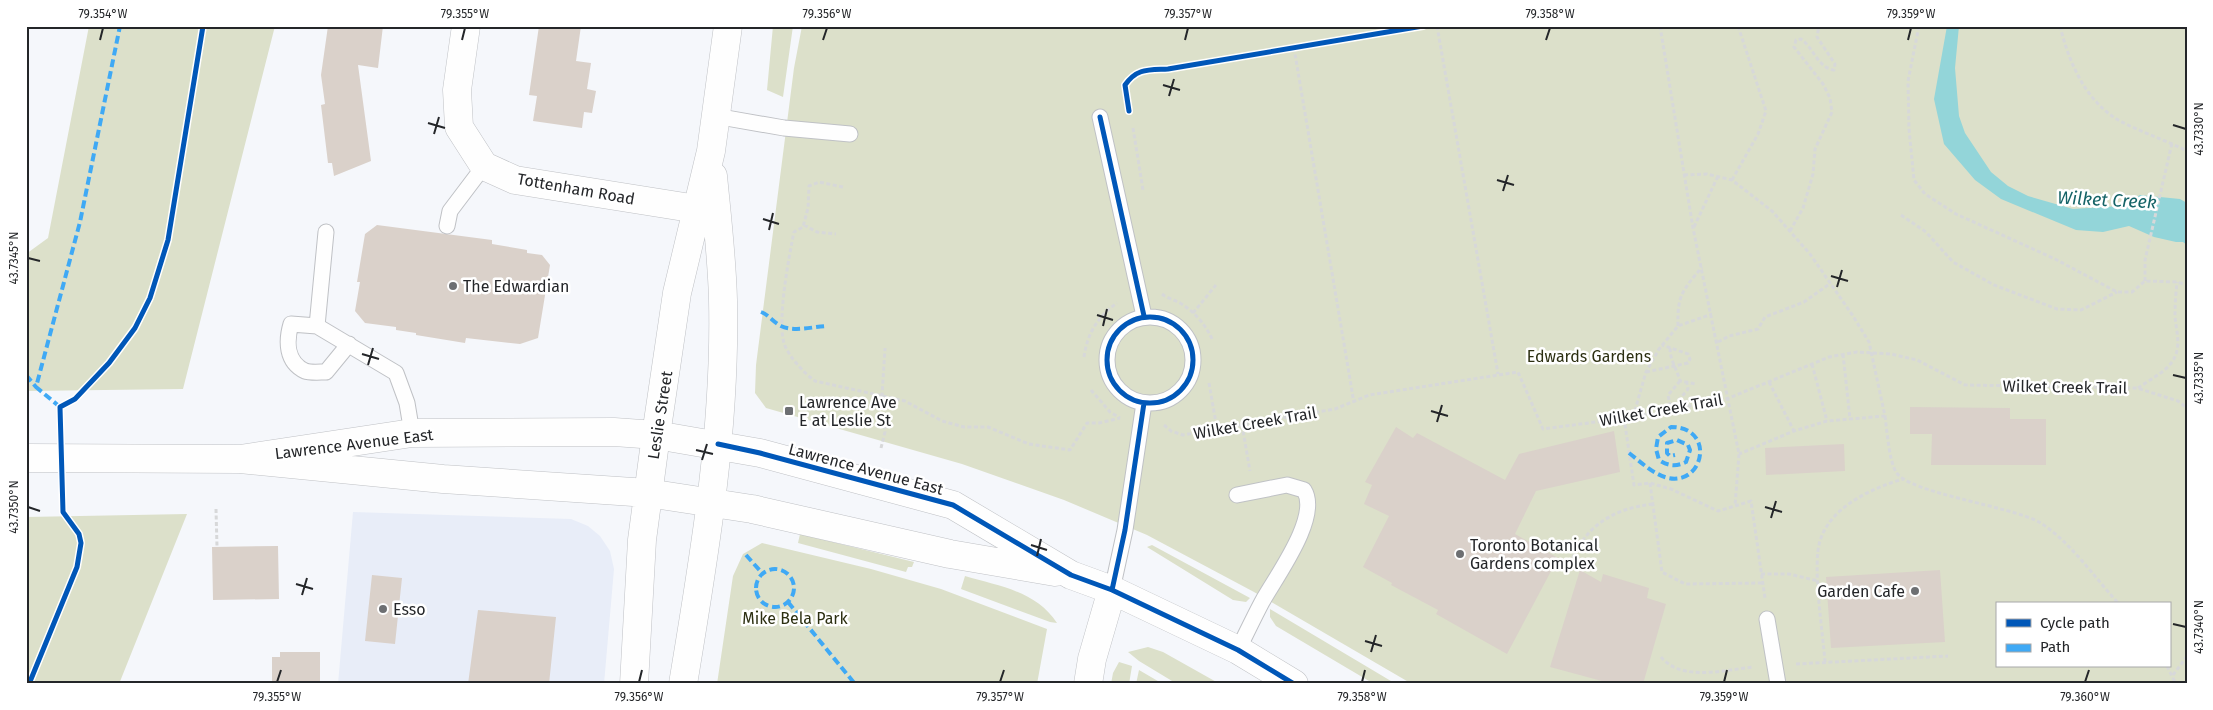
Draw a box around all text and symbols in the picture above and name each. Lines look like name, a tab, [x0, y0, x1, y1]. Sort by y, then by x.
text: 79.354°W	[79, 7, 128, 21]
text: 79.355°W	[441, 7, 489, 21]
text: 79.356°W	[803, 7, 852, 21]
text: 79.357°W	[1164, 7, 1212, 21]
text: 79.358°W	[1525, 7, 1575, 21]
text: 79.359°W	[1887, 7, 1935, 21]
text: 43.7330°N	[2192, 102, 2206, 156]
street label: Tottenham Road	[516, 169, 636, 209]
water label: Wilket Creek	[2057, 186, 2157, 214]
text: 43.7345°N	[7, 232, 21, 284]
place label: The Edwardian	[463, 277, 569, 296]
marker: The Edwardian	[447, 280, 459, 292]
park label: Edwards Gardens	[1527, 347, 1651, 366]
text: 43.7335°N	[2192, 352, 2206, 404]
street label: Leslie Street	[644, 369, 676, 461]
street label: Wilket Creek Trail	[2002, 376, 2128, 398]
street label: Wilket Creek Trail	[1598, 390, 1724, 430]
place label: Lawrence Ave E at Leslie St	[799, 393, 897, 430]
street label: Wilket Creek Trail	[1192, 403, 1318, 443]
marker: Lawrence Ave E at Leslie St	[783, 405, 795, 417]
street label: Lawrence Avenue East	[274, 425, 435, 463]
street label: Lawrence Avenue East	[787, 439, 946, 499]
text: 43.7350°N	[7, 480, 21, 534]
place label: Toronto Botanical Gardens complex	[1470, 536, 1599, 573]
marker: Toronto Botanical Gardens complex	[1454, 548, 1466, 560]
place label: Garden Cafe	[1817, 582, 1905, 601]
marker: Garden Cafe	[1909, 585, 1921, 597]
place label: Esso	[393, 600, 426, 619]
text: 43.7340°N	[2192, 600, 2206, 654]
legend	[1996, 602, 2170, 668]
marker: Esso	[377, 603, 389, 615]
park label: Mike Bela Park	[742, 609, 849, 628]
text: Cycle path	[2040, 614, 2110, 632]
text: Path	[2040, 638, 2070, 656]
text: 79.355°W	[253, 690, 301, 704]
text: 79.356°W	[615, 690, 664, 704]
text: 79.357°W	[976, 690, 1024, 704]
text: 79.358°W	[1337, 690, 1387, 704]
text: 79.359°W	[1700, 690, 1748, 704]
text: 79.360°W	[2060, 690, 2110, 704]

